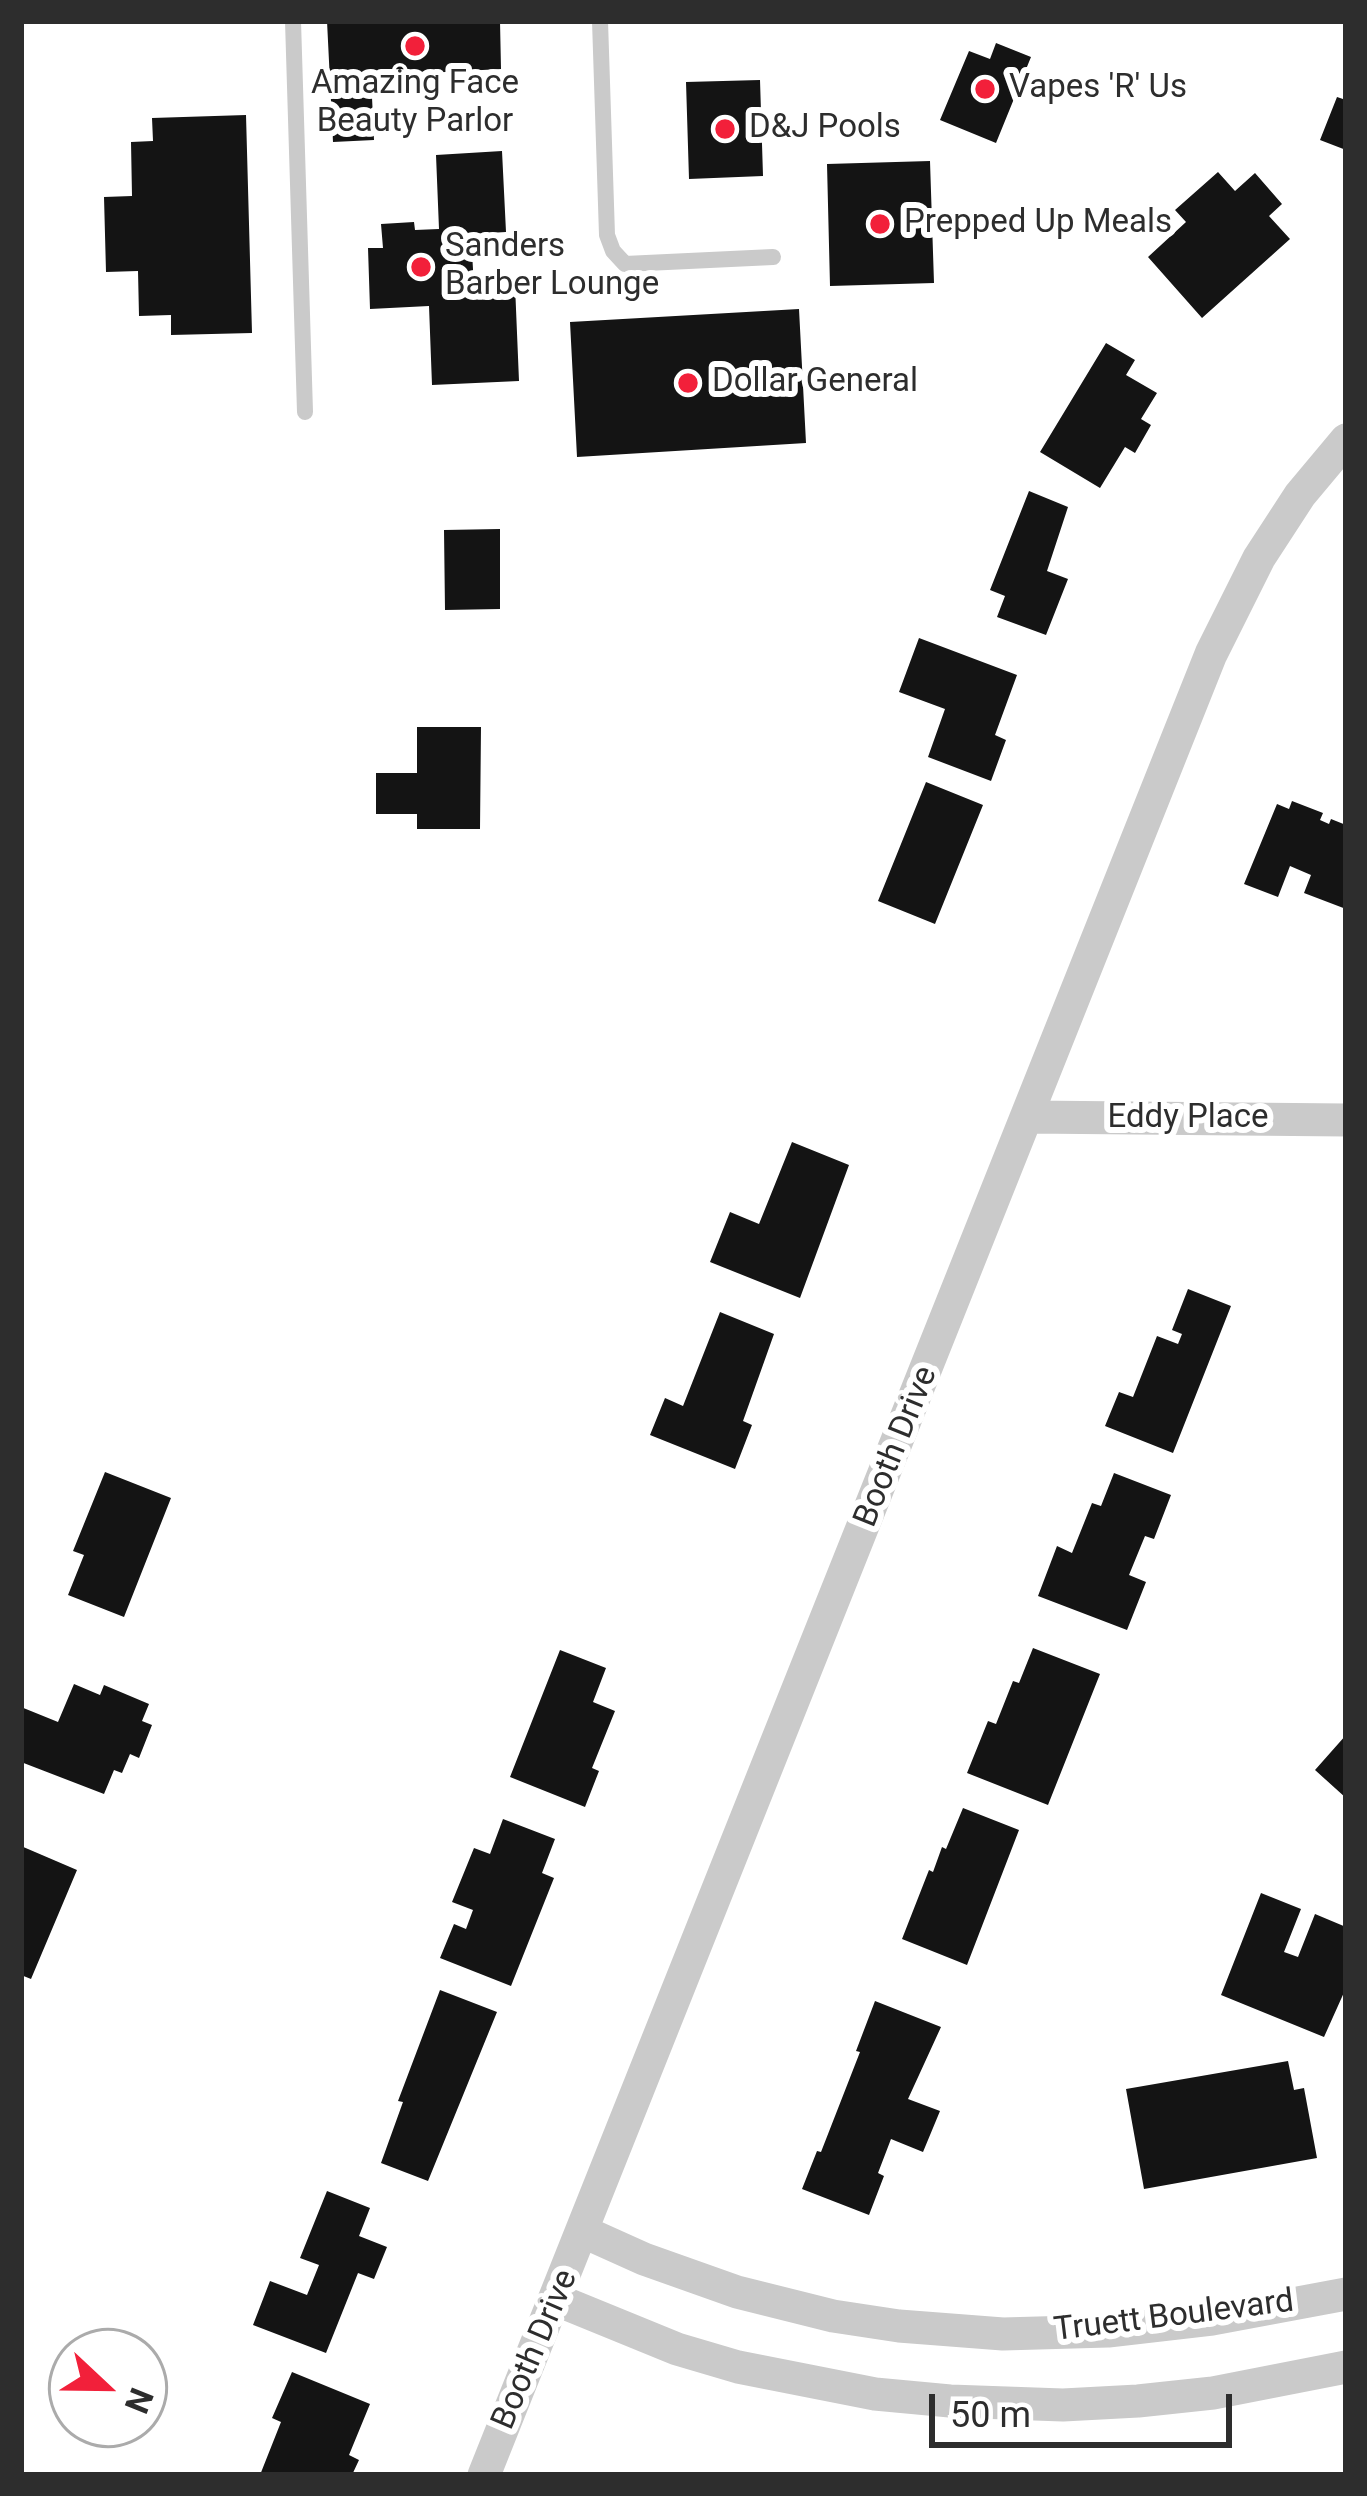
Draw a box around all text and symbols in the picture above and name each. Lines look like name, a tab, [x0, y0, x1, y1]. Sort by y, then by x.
marker: Amazing Face Beauty Parlor	[402, 33, 428, 59]
place label: Amazing Face Beauty Parlor	[311, 65, 519, 143]
place label: Vapes 'R' Us	[1009, 69, 1187, 109]
marker: Vapes 'R' Us	[972, 76, 998, 102]
place label: D&J Pools	[749, 109, 901, 149]
marker: D&J Pools	[712, 116, 738, 142]
place label: Prepped Up Meals	[904, 204, 1172, 244]
marker: Prepped Up Meals	[867, 211, 893, 237]
place label: Sanders Barber Lounge	[445, 228, 659, 306]
marker: Sanders Barber Lounge	[408, 254, 434, 280]
place label: Dollar General	[712, 363, 918, 403]
marker: Dollar General	[675, 370, 701, 396]
street label: Eddy Place	[1107, 1099, 1269, 1139]
street label: Booth Drive	[847, 1361, 947, 1533]
street label: Booth Drive	[485, 2264, 587, 2436]
street label: Truett Boulevard	[1052, 2283, 1296, 2351]
north arrow	[48, 2328, 168, 2448]
scale bar	[935, 2370, 1238, 2444]
text: N	[117, 2382, 162, 2419]
text: 50 m	[950, 2394, 1031, 2436]

